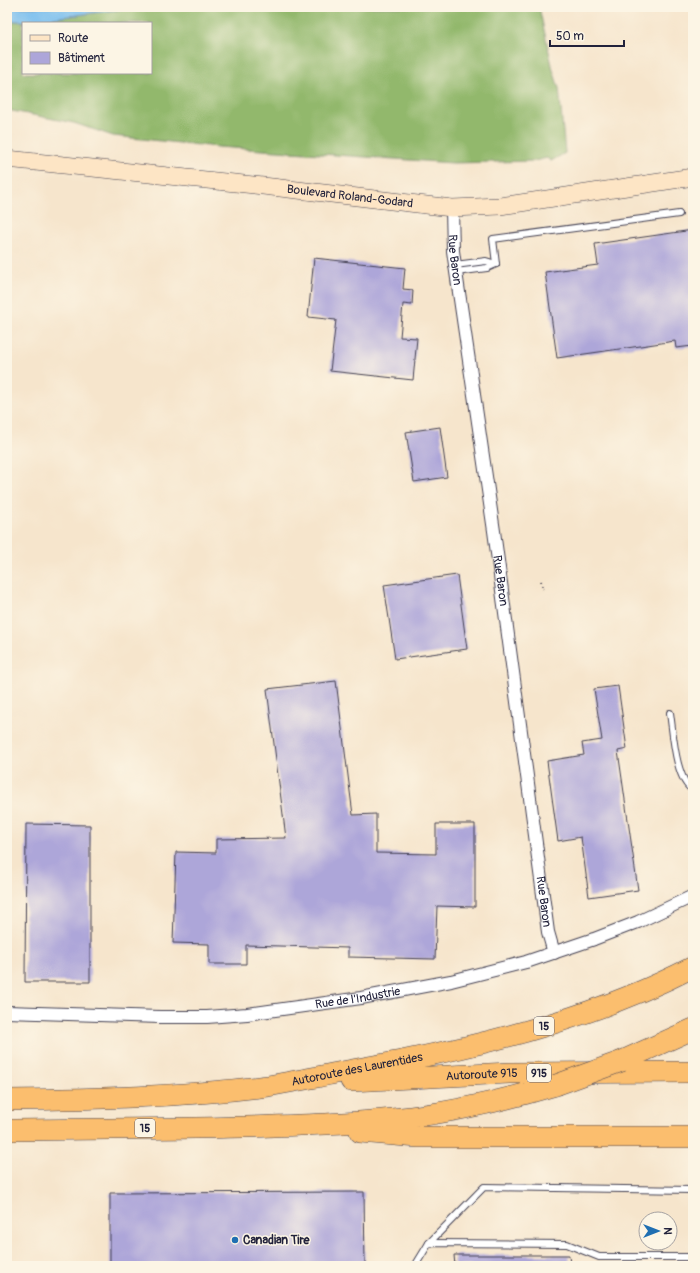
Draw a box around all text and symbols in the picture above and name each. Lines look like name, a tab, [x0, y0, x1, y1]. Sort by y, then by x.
legend	[22, 22, 152, 74]
scale bar	[550, 22, 624, 48]
text: 50 m	[556, 29, 584, 44]
text: Route	[58, 31, 88, 46]
text: Bâtiment	[58, 51, 105, 66]
street label: Boulevard Roland-Godard	[286, 182, 414, 211]
street label: Rue Baron	[445, 234, 465, 287]
street label: Rue Baron	[489, 554, 511, 607]
street label: Rue Baron	[533, 875, 554, 928]
street label: Rue de l'Industrie	[314, 984, 402, 1012]
road number: 15	[534, 1017, 554, 1035]
street label: Autoroute des Laurentides	[290, 1050, 425, 1090]
road number: 915	[527, 1064, 551, 1082]
street label: Autoroute 915	[446, 1066, 518, 1084]
road number: 15	[135, 1119, 155, 1137]
north arrow	[638, 1211, 678, 1251]
text: N	[661, 1227, 674, 1235]
place label: Canadian Tire	[243, 1233, 310, 1248]
marker: Canadian Tire	[230, 1235, 240, 1245]

